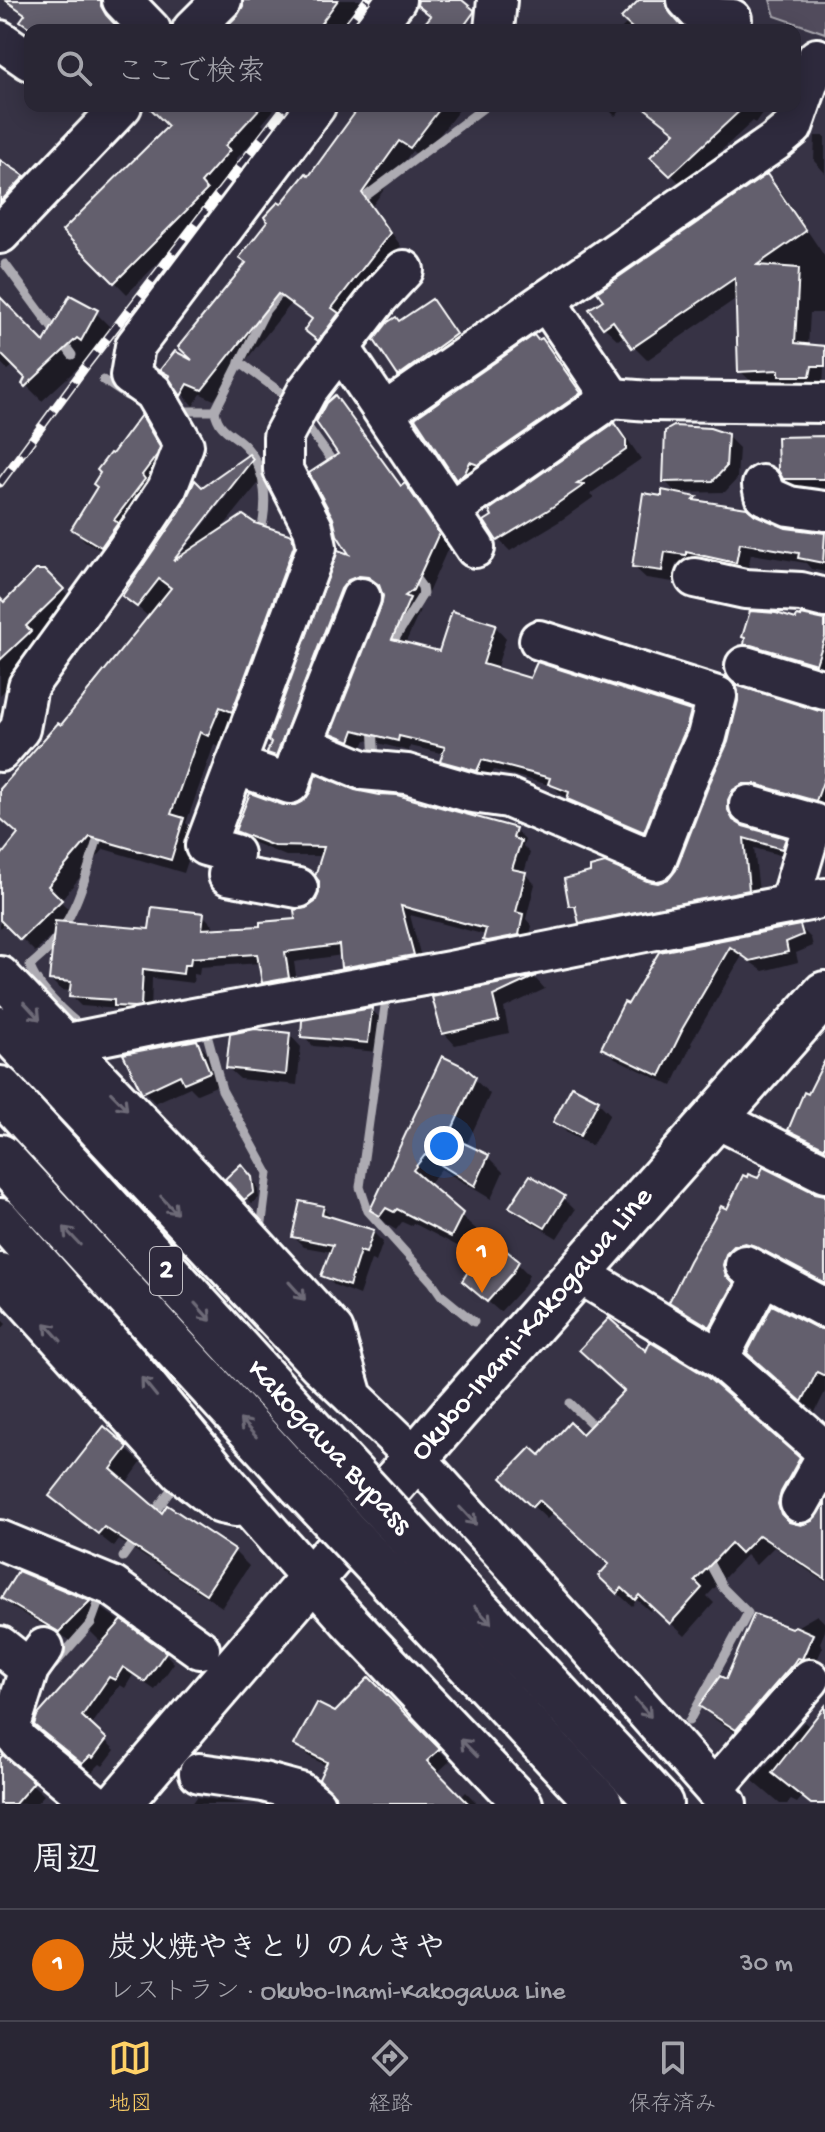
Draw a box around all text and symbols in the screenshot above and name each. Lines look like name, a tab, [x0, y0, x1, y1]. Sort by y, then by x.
search box	[24, 24, 801, 112]
icon: search	[52, 46, 96, 90]
text: ここで検索	[116, 57, 266, 92]
one-way arrow	[23, 1000, 41, 1020]
one-way arrow	[109, 1091, 128, 1110]
your location	[424, 1126, 464, 1166]
street label: Okubo-Inami-Kakogawa Line	[404, 1180, 662, 1469]
one-way arrow	[159, 1195, 178, 1215]
one-way arrow	[63, 1226, 82, 1246]
pin: 1	[456, 1227, 508, 1293]
road number: 2	[150, 1247, 182, 1295]
one-way arrow	[287, 1280, 305, 1300]
one-way arrow	[194, 1302, 212, 1322]
one-way arrow	[45, 1322, 63, 1342]
street label: Kakogawa Bypass	[238, 1353, 419, 1543]
one-way arrow	[140, 1377, 158, 1398]
one-way arrow	[239, 1418, 257, 1438]
one-way arrow	[459, 1505, 477, 1525]
one-way arrow	[473, 1605, 492, 1625]
one-way arrow	[634, 1698, 652, 1718]
one-way arrow	[460, 1739, 479, 1758]
text: 周辺	[32, 1843, 100, 1883]
text: 炭火焼やきとり のんきや	[108, 1933, 445, 1968]
text: 1	[53, 1950, 63, 1981]
text: 30 m	[740, 1950, 793, 1981]
text: レストラン · Okubo-Inami-Kakogawa Line	[108, 1978, 565, 2009]
tab: 地図	[108, 2036, 152, 2119]
tab: 経路	[368, 2036, 413, 2119]
tab: 保存済み	[629, 2036, 717, 2119]

